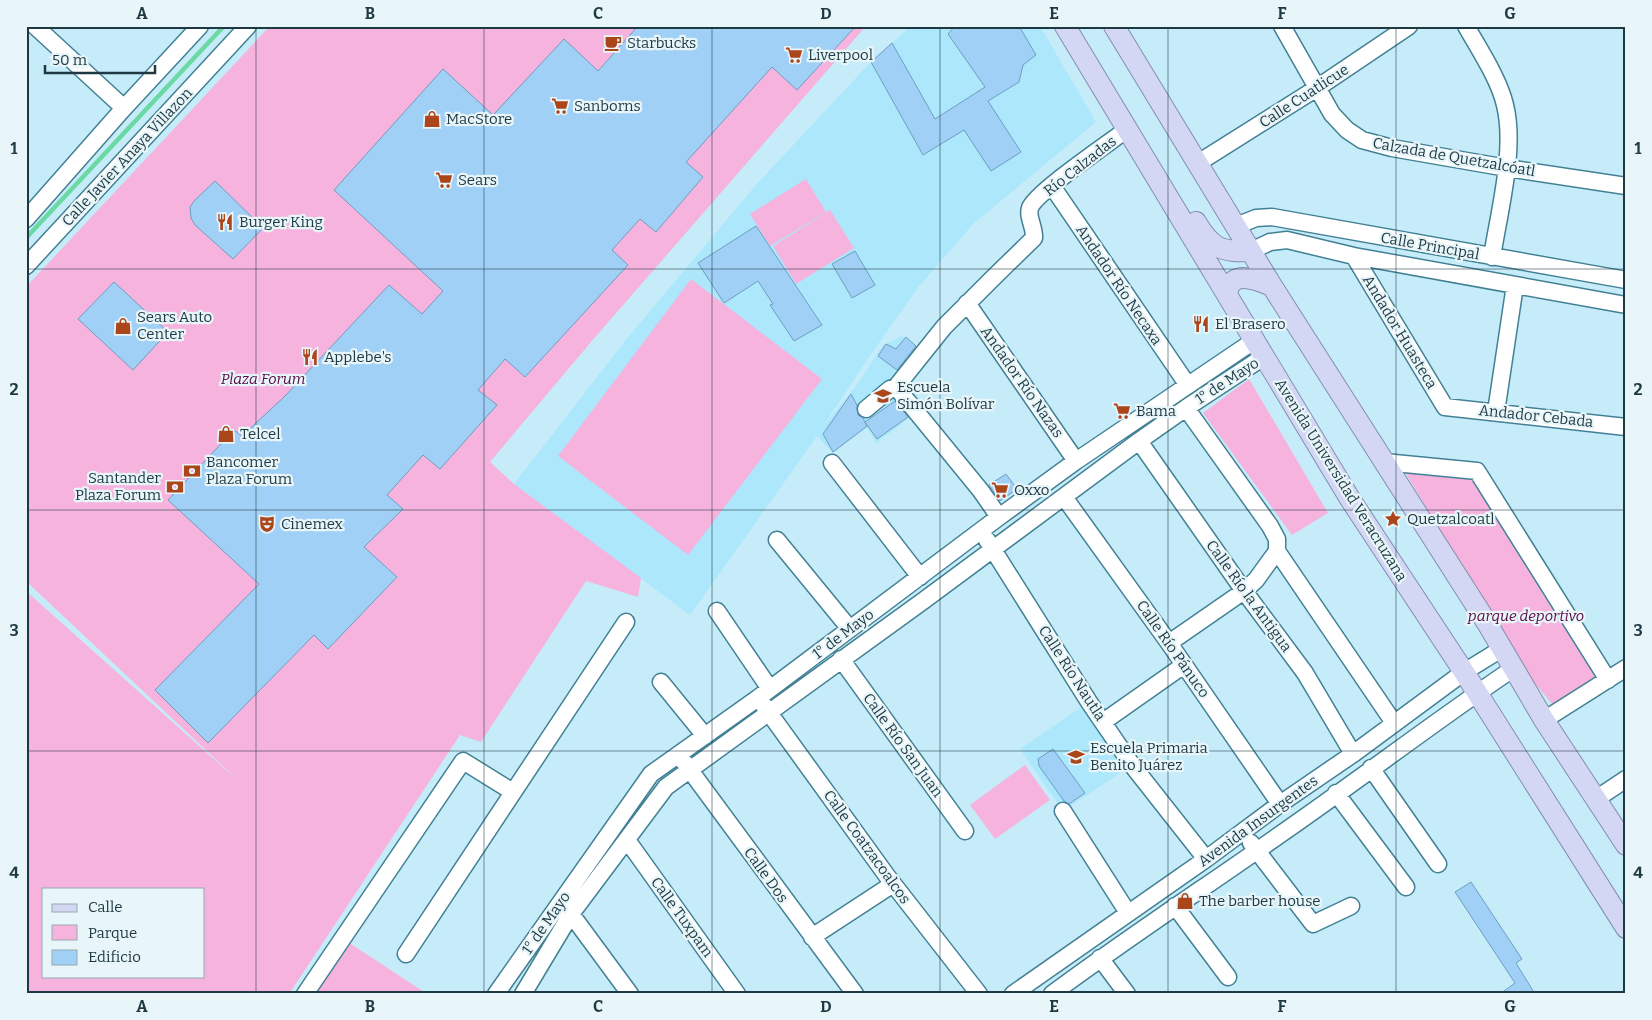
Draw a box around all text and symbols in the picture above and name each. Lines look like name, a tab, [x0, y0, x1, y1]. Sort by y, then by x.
text: A	[136, 4, 148, 23]
text: B	[365, 4, 375, 23]
text: C	[593, 4, 603, 23]
text: D	[820, 4, 832, 23]
text: E	[1049, 4, 1059, 23]
text: F	[1278, 4, 1287, 23]
text: G	[1504, 4, 1516, 23]
cafe icon: Starbucks	[603, 33, 623, 53]
place label: Starbucks	[627, 34, 696, 52]
scale bar	[45, 42, 155, 74]
supermarket icon: Liverpool	[784, 45, 804, 65]
place label: Liverpool	[808, 46, 873, 64]
text: 50 m	[52, 51, 88, 69]
street label: Calle Cuatlicue	[1256, 60, 1352, 132]
street label: Calle Javier Anaya Villazon	[58, 84, 196, 230]
supermarket icon: Sanborns	[550, 96, 570, 116]
place label: Sanborns	[574, 97, 641, 115]
shop icon: MacStore	[422, 109, 442, 129]
place label: MacStore	[446, 110, 512, 128]
street label: Río Calzadas	[1040, 132, 1120, 200]
street label: Calzada de Quetzalcóatl	[1371, 134, 1537, 180]
text: 1	[11, 139, 18, 158]
text: 1	[1635, 139, 1642, 158]
supermarket icon: Sears	[434, 170, 454, 190]
place label: Sears	[458, 171, 497, 189]
restaurant icon: Burger King	[215, 212, 235, 232]
place label: Burger King	[239, 213, 323, 231]
street label: Andador Río Necaxa	[1072, 221, 1166, 349]
street label: Calle Principal	[1379, 228, 1481, 264]
street label: Andador Huasteca	[1359, 272, 1441, 392]
place label: Sears Auto Center	[137, 308, 212, 343]
restaurant icon: El Brasero	[1191, 314, 1211, 334]
place label: El Brasero	[1215, 315, 1286, 333]
shop icon: Sears Auto Center	[113, 316, 133, 336]
street label: Andador Río Nazas	[977, 323, 1067, 441]
restaurant icon: Applebe's	[300, 347, 320, 367]
place label: Applebe's	[324, 348, 392, 366]
street label: 1° de Mayo	[1192, 354, 1262, 408]
park label: Plaza Forum	[221, 370, 305, 388]
street label: Avenida Universidad Veracruzana	[1271, 375, 1411, 585]
place label: Escuela Simón Bolívar	[897, 378, 995, 413]
text: 2	[9, 380, 19, 399]
text: 2	[1633, 380, 1643, 399]
school or university icon: Escuela Simón Bolívar	[873, 386, 893, 406]
supermarket icon: Bama	[1112, 401, 1132, 421]
street label: Andador Cebada	[1478, 401, 1594, 431]
place label: Bama	[1136, 402, 1176, 420]
shop icon: Telcel	[216, 424, 236, 444]
place label: Telcel	[240, 425, 281, 443]
place label: Bancomer Plaza Forum	[206, 453, 293, 488]
bank icon: Bancomer Plaza Forum	[182, 461, 202, 481]
place label: Santander Plaza Forum	[75, 469, 162, 504]
bank icon: Santander Plaza Forum	[165, 477, 185, 497]
supermarket icon: Oxxo	[990, 480, 1010, 500]
place label: Oxxo	[1014, 481, 1049, 499]
place icon: Quetzalcoatl	[1383, 509, 1403, 529]
place label: Quetzalcoatl	[1407, 510, 1495, 528]
theatre icon: Cinemex	[257, 514, 277, 534]
place label: Cinemex	[281, 515, 343, 533]
street label: Calle Río la Antigua	[1202, 536, 1296, 656]
street label: Calle Río Pánuco	[1133, 597, 1213, 701]
street label: 1° de Mayo	[809, 605, 877, 663]
park label: parque deportivo	[1467, 607, 1584, 625]
text: 3	[9, 621, 19, 640]
text: 3	[1633, 621, 1643, 640]
street label: Calle Río Nautla	[1035, 622, 1109, 724]
street label: Calle Río San Juan	[859, 689, 947, 801]
place label: Escuela Primaria Benito Juárez	[1090, 739, 1208, 774]
school or university icon: Escuela Primaria Benito Juárez	[1066, 747, 1086, 767]
street label: Avenida Insurgentes	[1195, 771, 1321, 871]
street label: Calle Coatzacoalcos	[820, 787, 914, 907]
street label: Calle Dos	[740, 844, 792, 906]
text: 4	[9, 863, 19, 882]
text: 4	[1633, 863, 1643, 882]
street label: Calle Tuxpam	[647, 873, 717, 961]
legend	[42, 888, 205, 978]
street label: 1° de Mayo	[518, 888, 574, 958]
shop icon: The barber house	[1175, 891, 1195, 911]
place label: The barber house	[1199, 892, 1321, 910]
text: Calle	[88, 898, 122, 916]
text: Parque	[88, 924, 137, 942]
text: Edificio	[88, 948, 141, 966]
text: A	[136, 997, 148, 1016]
text: B	[365, 997, 375, 1016]
text: C	[593, 997, 603, 1016]
text: D	[820, 997, 832, 1016]
text: E	[1049, 997, 1059, 1016]
text: F	[1278, 997, 1287, 1016]
text: G	[1504, 997, 1516, 1016]

